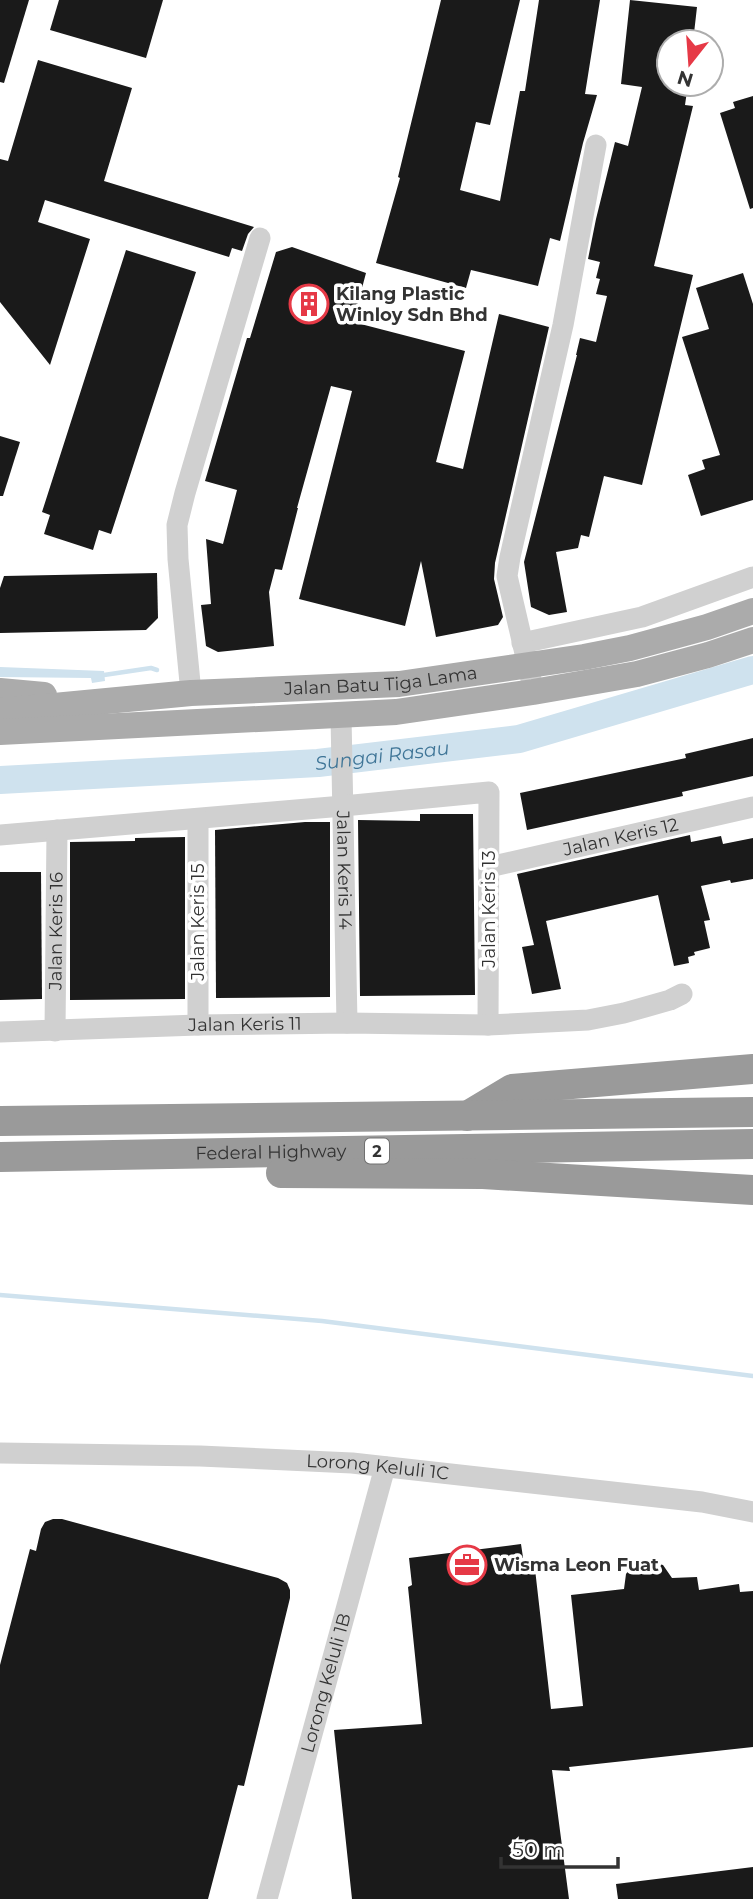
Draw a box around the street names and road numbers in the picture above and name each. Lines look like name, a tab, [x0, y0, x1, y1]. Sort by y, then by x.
street label: Jalan Batu Tiga Lama	[282, 662, 479, 700]
street label: Jalan Keris 14	[332, 809, 356, 930]
street label: Jalan Keris 12	[560, 813, 680, 861]
street label: Jalan Keris 13	[478, 850, 500, 969]
street label: Jalan Keris 15	[187, 863, 209, 982]
street label: Jalan Keris 16	[44, 872, 68, 991]
street label: Jalan Keris 11	[187, 1013, 302, 1036]
road number: 2	[365, 1138, 389, 1163]
street label: Federal Highway	[195, 1140, 347, 1165]
street label: Lorong Keluli 1C	[306, 1450, 450, 1485]
street label: Lorong Keluli 1B	[296, 1611, 356, 1755]

